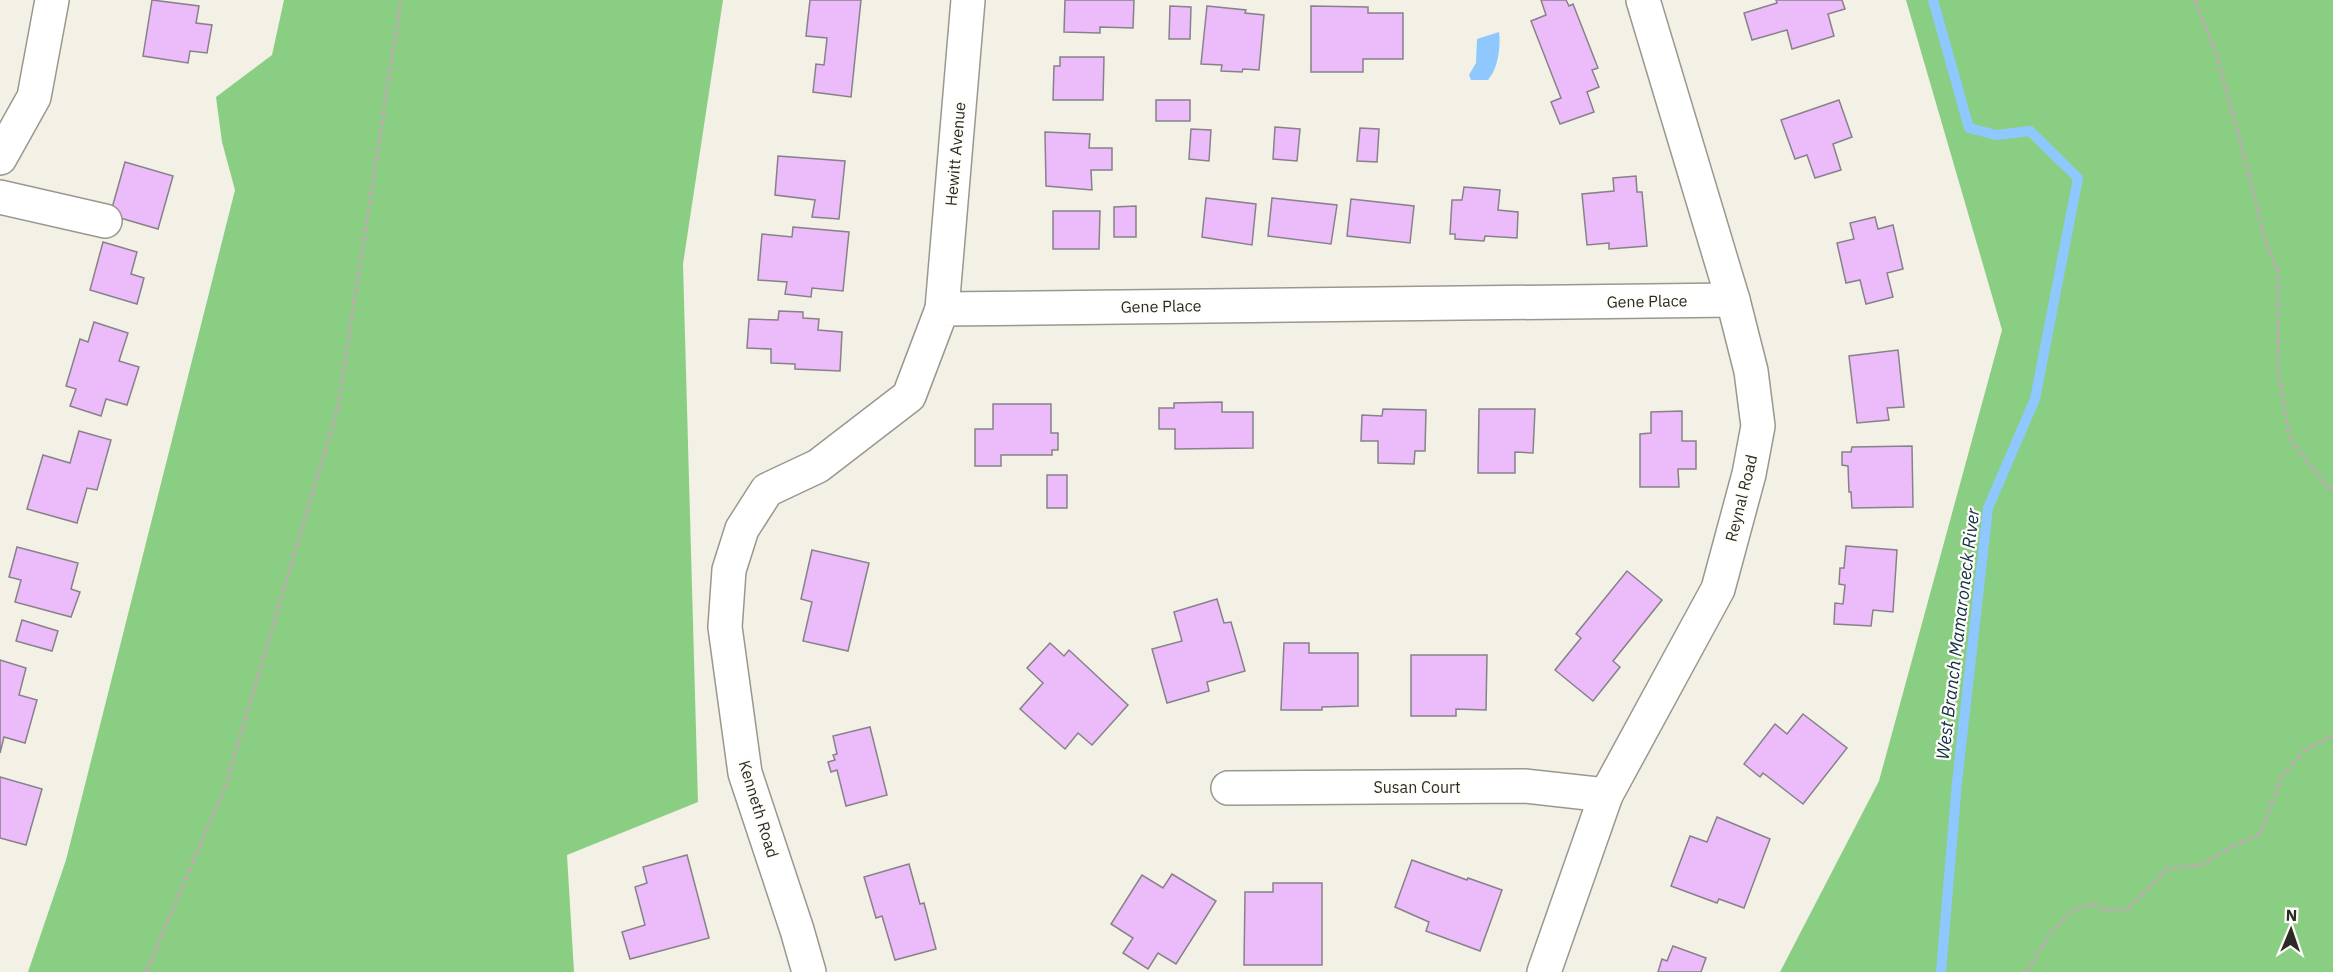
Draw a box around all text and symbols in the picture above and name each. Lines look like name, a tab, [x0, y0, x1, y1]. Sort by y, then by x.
street label: Hewitt Avenue	[940, 101, 970, 207]
street label: Gene Place	[1606, 290, 1688, 312]
street label: Gene Place	[1120, 295, 1202, 317]
street label: Reynal Road	[1721, 452, 1761, 544]
water label: West Branch Mamaroneck River	[1931, 507, 1984, 761]
street label: Kenneth Road	[735, 758, 783, 860]
street label: Susan Court	[1373, 777, 1461, 797]
north arrow	[2261, 900, 2321, 960]
text: N	[2285, 905, 2298, 925]

